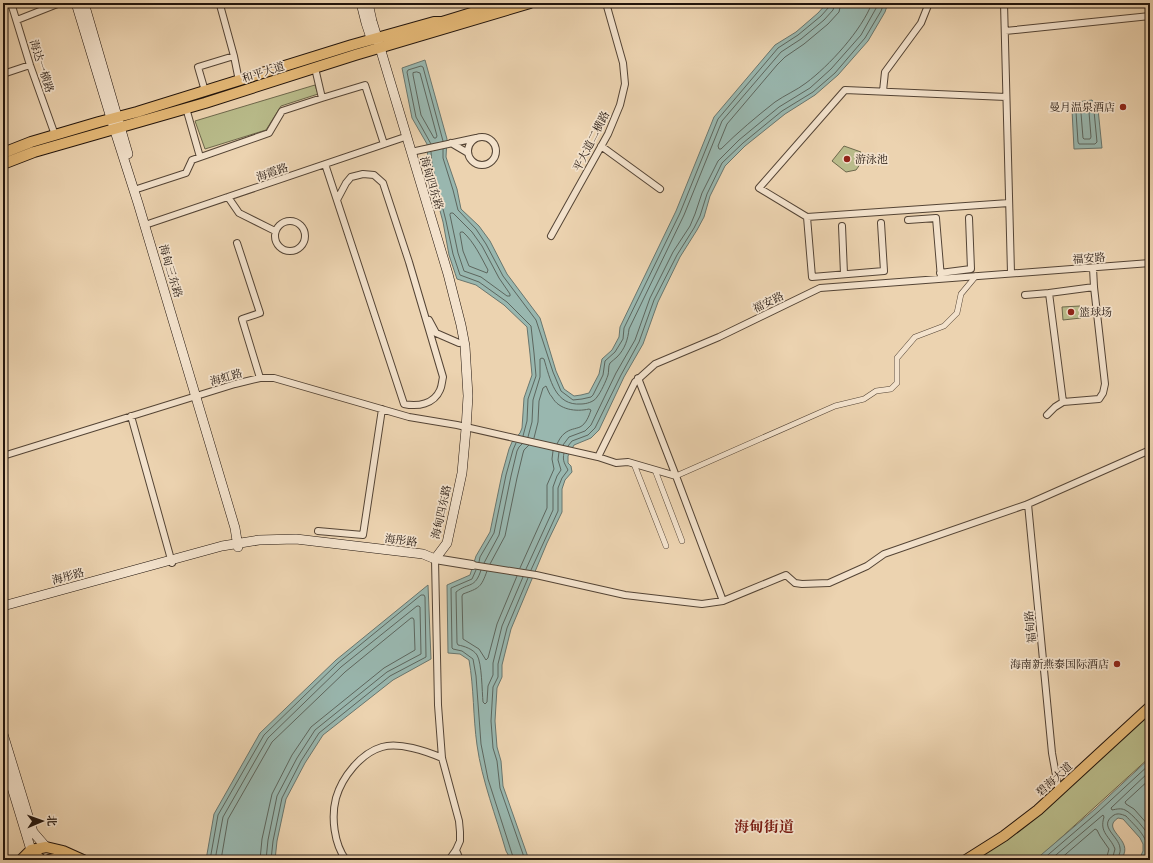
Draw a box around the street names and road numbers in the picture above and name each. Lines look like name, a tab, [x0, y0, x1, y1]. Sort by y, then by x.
street label: 海达一横路	[25, 38, 56, 95]
street label: 和平大道	[240, 60, 287, 87]
street label: 平大道二横路	[571, 109, 614, 174]
street label: 海甸四东路	[415, 155, 446, 212]
street label: 海霞路	[254, 161, 291, 186]
street label: 海甸三东路	[154, 243, 185, 300]
street label: 福安路	[1072, 251, 1106, 268]
street label: 福安路	[751, 289, 787, 317]
street label: 海虹路	[208, 367, 244, 390]
street label: 海甸四东路	[429, 484, 456, 541]
street label: 海彤路	[384, 532, 418, 551]
street label: 海彤路	[51, 566, 86, 589]
street label: 福甸路	[1022, 610, 1041, 644]
street label: 碧海大道	[1034, 760, 1076, 800]

